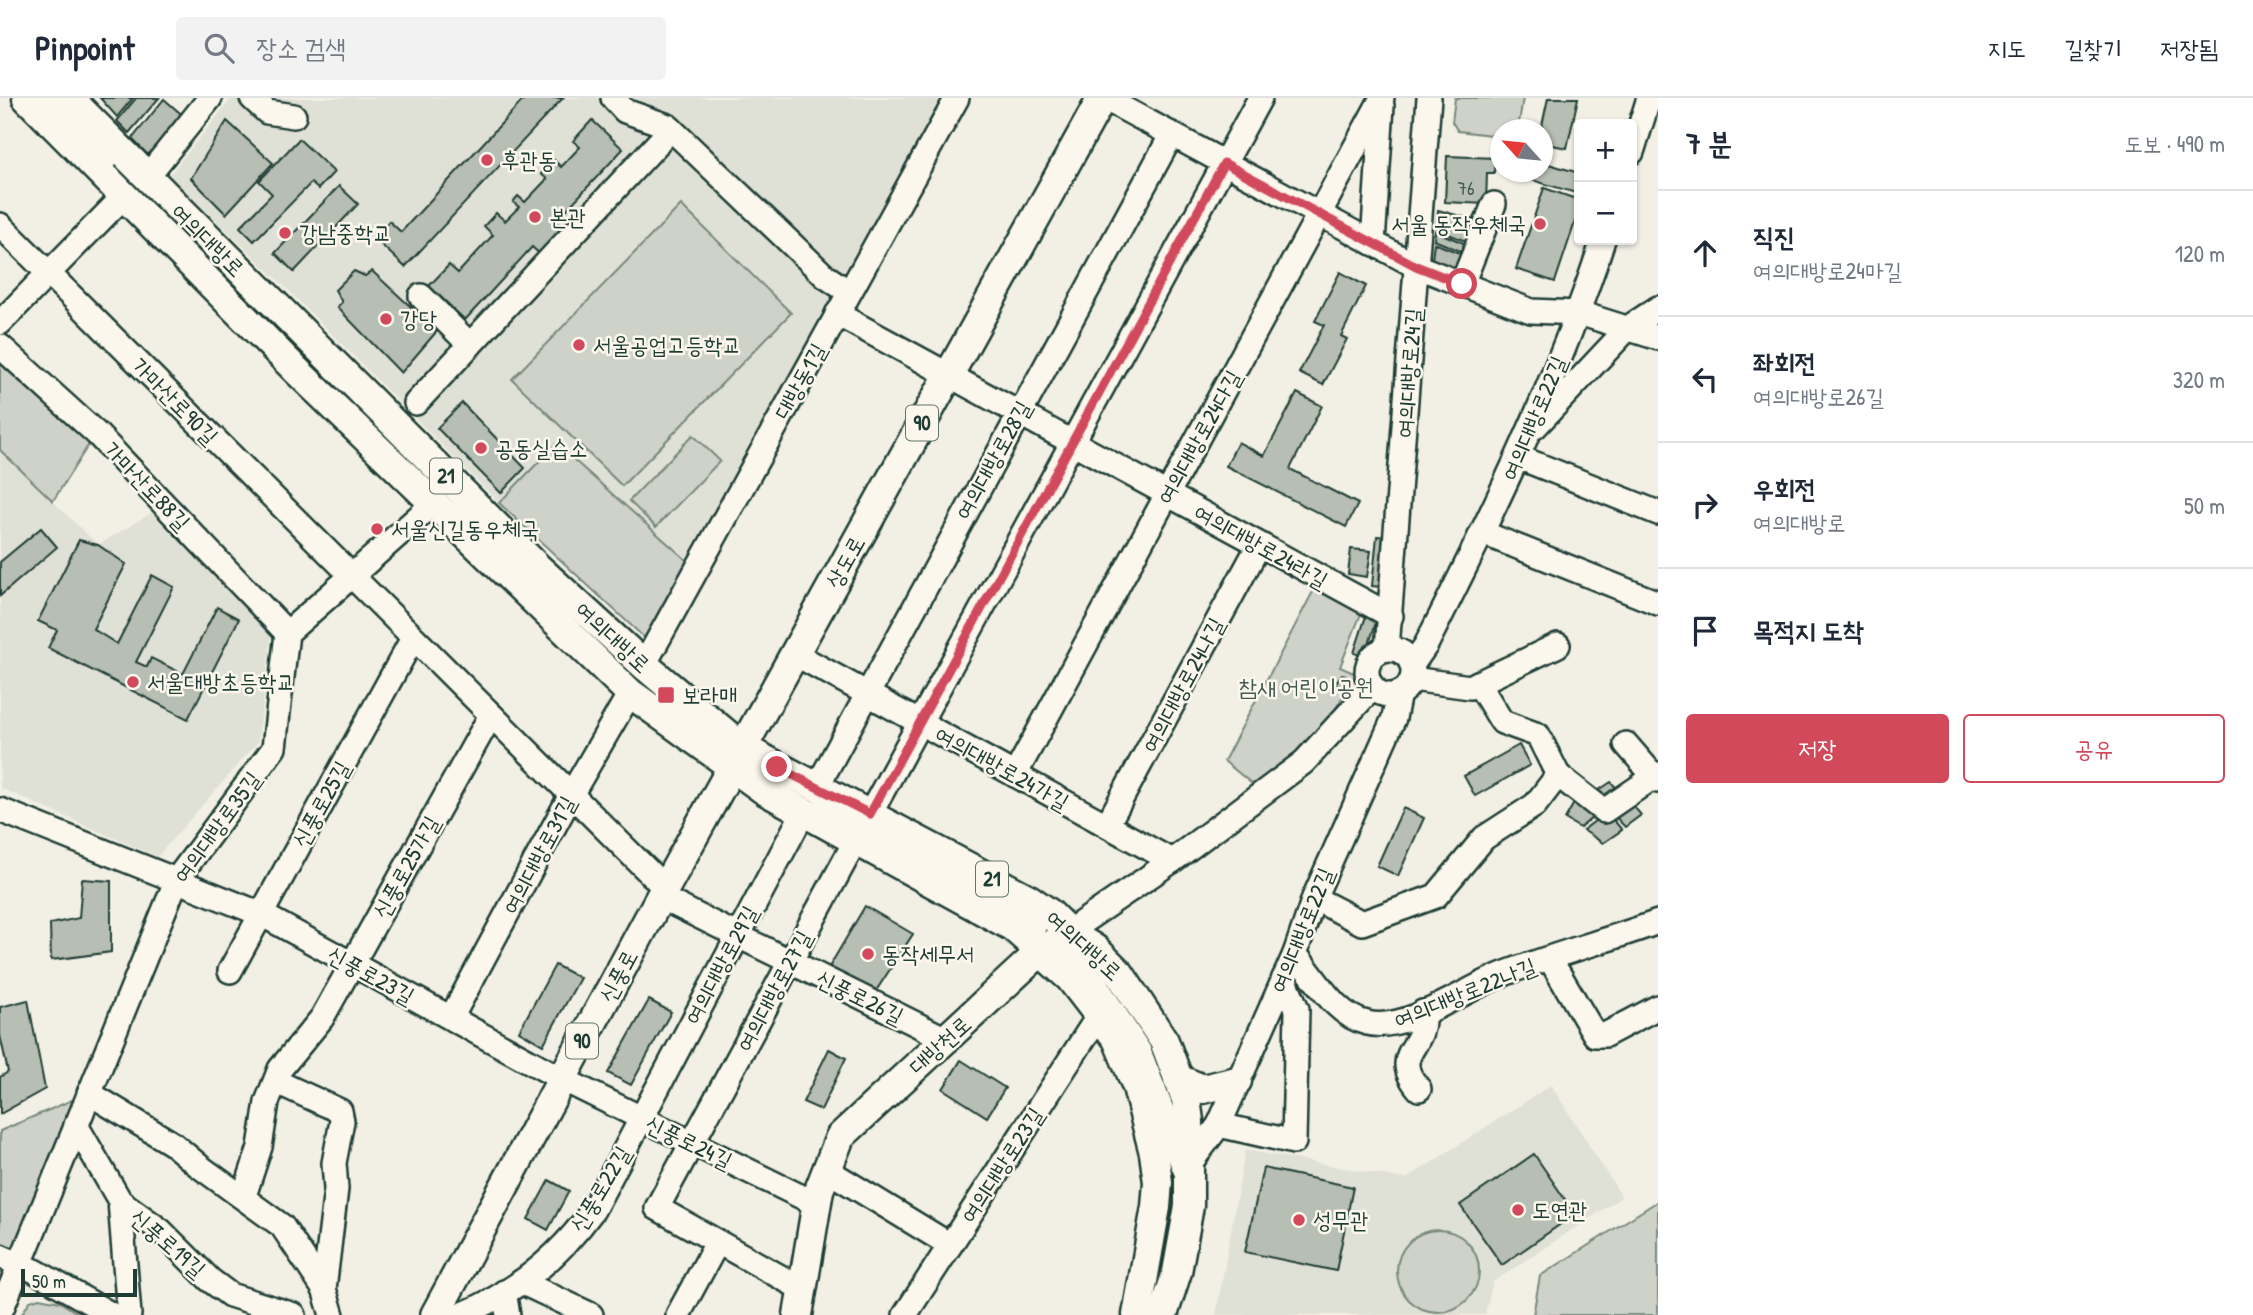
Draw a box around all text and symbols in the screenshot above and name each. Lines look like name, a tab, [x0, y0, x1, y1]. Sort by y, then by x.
search box	[176, 17, 666, 80]
text: Pinpoint	[35, 26, 134, 70]
icon: search	[200, 29, 238, 67]
text: 장소 검색	[256, 30, 346, 65]
text: 지도	[1988, 32, 2026, 64]
text: 길찾기	[2064, 32, 2122, 64]
text: 저장됨	[2160, 32, 2218, 64]
north arrow	[1490, 119, 1553, 182]
map controls	[1574, 119, 1637, 245]
button: +	[1574, 119, 1637, 182]
text: 7 분	[1686, 123, 1732, 163]
text: 도보 · 490 m	[2125, 128, 2225, 159]
place label: 후관동	[501, 144, 557, 175]
marker: 후관동	[479, 152, 495, 168]
house number: 76	[1458, 175, 1475, 201]
button: −	[1574, 182, 1637, 245]
street label: 여의대방로	[165, 196, 252, 283]
place label: 본관	[549, 201, 586, 232]
place label: 서울 동작우체국	[1391, 208, 1526, 239]
marker: 본관	[527, 209, 543, 225]
marker: 서울 동작우체국	[1532, 216, 1548, 232]
place label: 강남중학교	[299, 217, 392, 248]
text: 직진	[1753, 219, 1795, 254]
marker: 강남중학교	[277, 225, 293, 241]
icon: ahead	[1686, 234, 1724, 272]
text: 120 m	[2175, 238, 2225, 269]
text: 여의대방로24마길	[1753, 255, 1902, 286]
route start	[1446, 268, 1477, 299]
place label: 강당	[400, 303, 438, 334]
street label: 여의대방로24길	[1388, 307, 1429, 439]
marker: 강당	[378, 311, 394, 327]
place label: 서울공업고등학교	[593, 329, 741, 360]
marker: 서울공업고등학교	[571, 337, 587, 353]
street label: 대방동1길	[766, 337, 833, 424]
text: 좌회전	[1753, 345, 1816, 380]
street label: 가마산로90길	[125, 350, 226, 451]
street label: 여의대방로22길	[1493, 351, 1574, 485]
icon: left	[1686, 360, 1724, 398]
street label: 여의대방로24다길	[1149, 364, 1248, 509]
text: 320 m	[2173, 364, 2225, 395]
text: 여의대방로26길	[1753, 381, 1884, 412]
street label: 여의대방로28길	[947, 395, 1038, 525]
road number: 90	[906, 406, 938, 440]
place label: 공동실습소	[495, 432, 588, 463]
street label: 가마산로88길	[97, 434, 198, 537]
marker: 공동실습소	[473, 440, 489, 456]
road number: 21	[430, 458, 462, 494]
text: 우회전	[1753, 471, 1816, 506]
icon: right	[1686, 486, 1724, 524]
text: 50 m	[2184, 490, 2225, 521]
street label: 여의대방로24라길	[1189, 496, 1334, 595]
text: 여의대방로	[1753, 507, 1846, 538]
place label: 서울신길동우체국	[391, 513, 539, 544]
marker: 서울신길동우체국	[369, 521, 385, 537]
street label: 상도로	[818, 530, 872, 594]
street label: 여의대방로	[569, 594, 658, 680]
street label: 여의대방로24나길	[1134, 612, 1231, 758]
icon: arrive	[1686, 612, 1724, 650]
text: 목적지 도착	[1753, 613, 1864, 648]
place label: 서울대방초등학교	[147, 666, 295, 697]
park label: 참새 어린이공원	[1239, 671, 1373, 702]
marker: 서울대방초등학교	[125, 674, 141, 690]
place label: 보라매	[682, 679, 738, 710]
marker: 보라매	[656, 685, 676, 705]
button: 저장	[1686, 714, 1949, 783]
button: 공유	[1963, 714, 2225, 783]
street label: 여의대방로24가길	[930, 718, 1075, 817]
route end	[761, 751, 792, 782]
street label: 신풍로25길	[284, 755, 357, 853]
street label: 여의대방로35길	[166, 765, 268, 889]
street label: 여의대방로31길	[494, 790, 583, 919]
street label: 신풍로25가길	[365, 810, 447, 924]
road number: 21	[976, 862, 1008, 896]
street label: 여의대방로22길	[1262, 863, 1341, 997]
street label: 여의대방로29길	[676, 900, 765, 1030]
street label: 여의대방로	[1040, 902, 1129, 987]
street label: 여의대방로27길	[729, 925, 819, 1057]
street label: 신풍로23길	[322, 938, 420, 1011]
place label: 동작세무서	[882, 938, 975, 969]
street label: 신풍로	[591, 944, 644, 1008]
marker: 동작세무서	[860, 946, 876, 962]
street label: 여의대방로22나길	[1389, 950, 1541, 1035]
street label: 신풍로26길	[811, 962, 909, 1031]
street label: 대방천로	[902, 1008, 978, 1081]
road number: 90	[566, 1024, 598, 1058]
street label: 여의대방로23길	[953, 1101, 1051, 1229]
street label: 신풍로24길	[640, 1107, 738, 1176]
street label: 신풍로22길	[562, 1140, 637, 1238]
place label: 도연관	[1532, 1194, 1588, 1225]
street label: 신풍로19길	[124, 1201, 213, 1284]
marker: 도연관	[1510, 1202, 1526, 1218]
place label: 성무관	[1313, 1204, 1369, 1235]
marker: 성무관	[1291, 1212, 1307, 1228]
scale bar	[21, 1266, 136, 1298]
text: 50 m	[32, 1268, 66, 1294]

